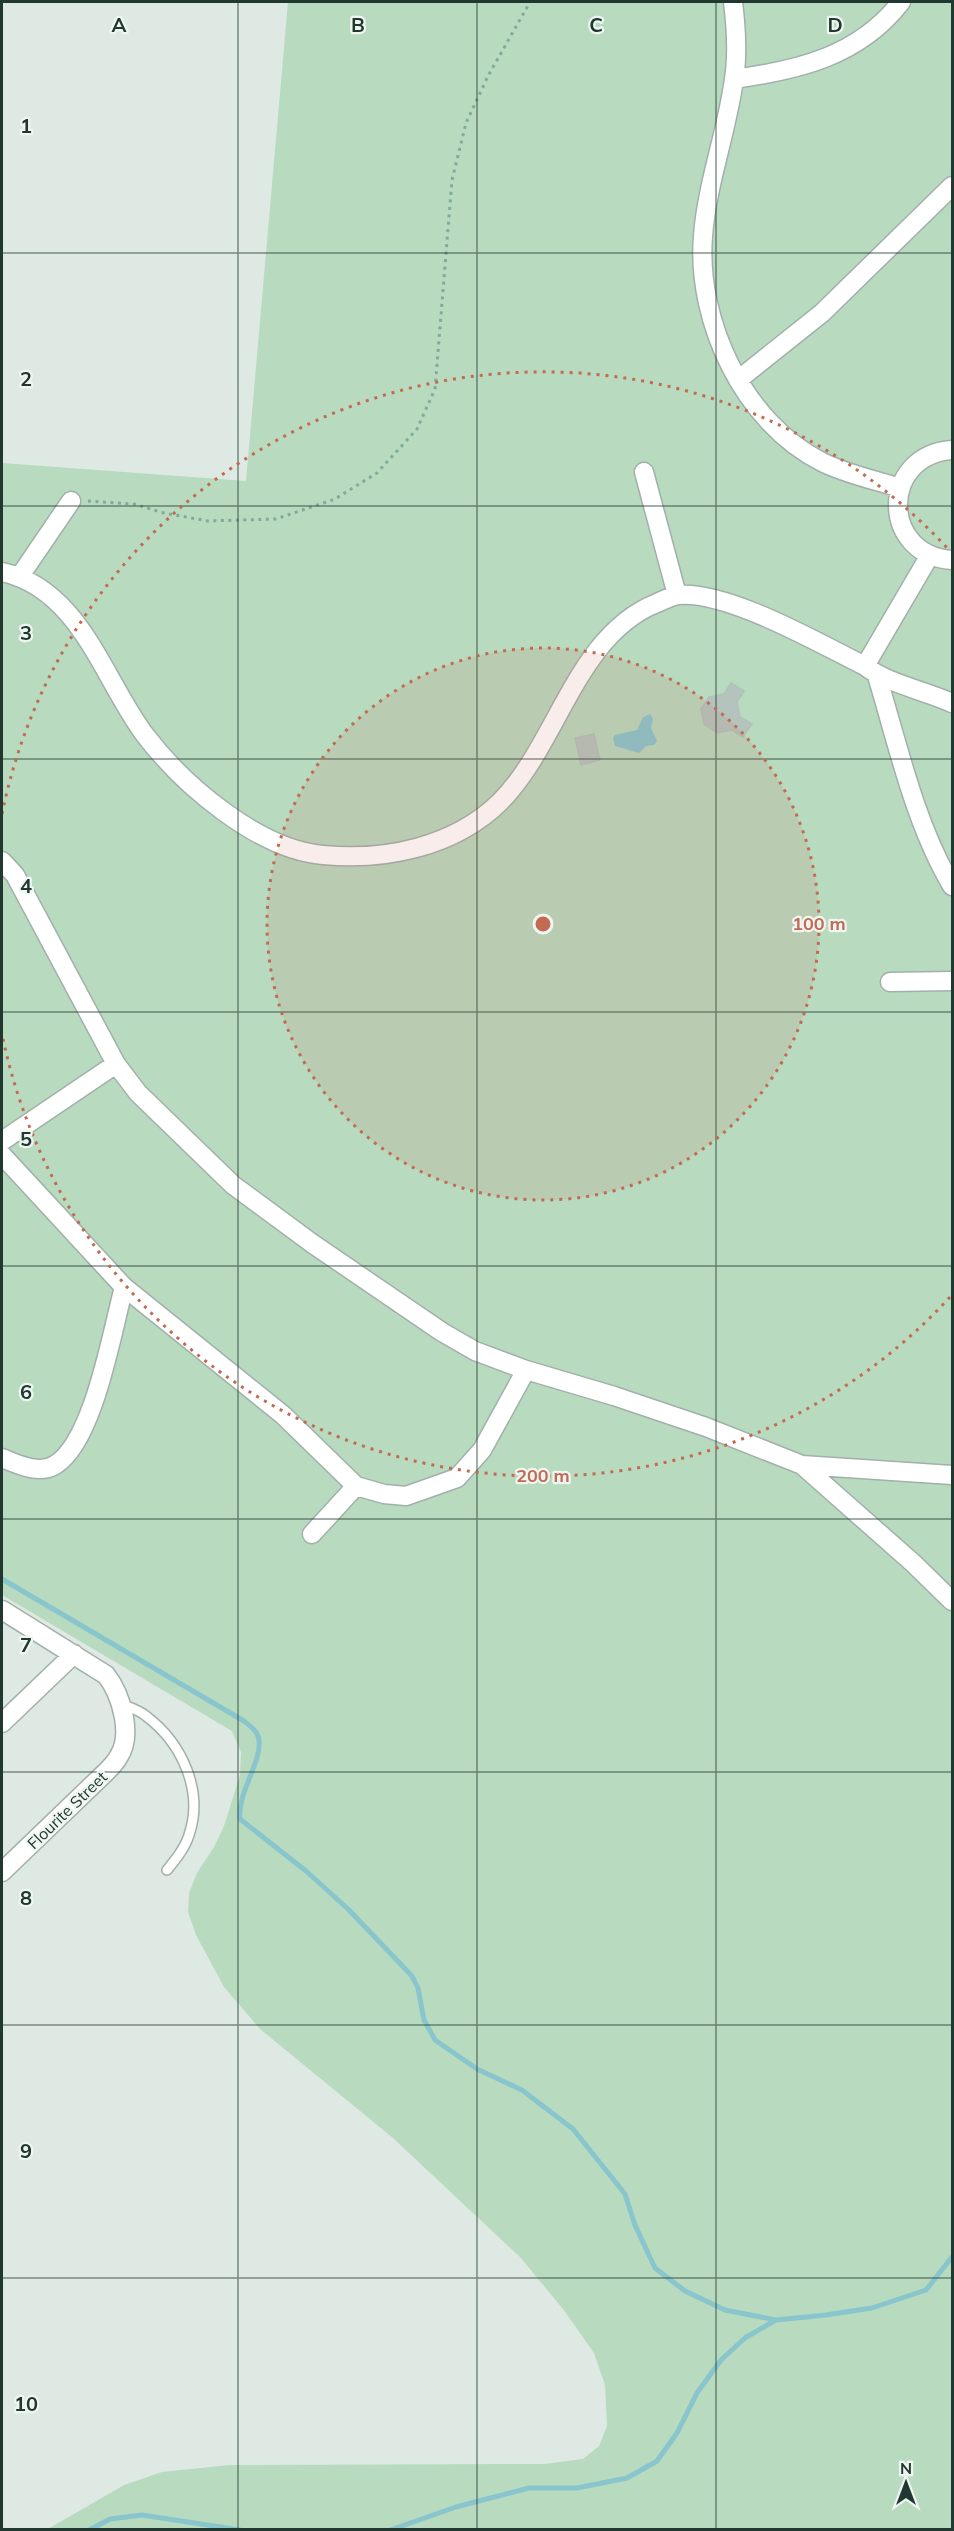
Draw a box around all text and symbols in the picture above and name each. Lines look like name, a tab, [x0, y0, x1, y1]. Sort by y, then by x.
text: A	[112, 12, 127, 37]
text: B	[351, 12, 365, 37]
text: C	[589, 12, 603, 37]
text: D	[827, 12, 843, 37]
text: 1	[20, 113, 32, 138]
text: 2	[20, 366, 32, 391]
text: 3	[20, 620, 32, 645]
text: 4	[20, 873, 32, 898]
text: 100 m	[792, 912, 846, 935]
centre of rings	[533, 914, 553, 934]
text: 5	[20, 1126, 32, 1151]
text: 6	[20, 1379, 32, 1404]
text: 200 m	[516, 1464, 570, 1487]
text: 7	[20, 1632, 32, 1657]
street label: Flourite Street	[23, 1767, 111, 1853]
text: 8	[20, 1885, 32, 1910]
text: 9	[20, 2138, 32, 2163]
text: 10	[14, 2391, 38, 2416]
north arrow	[876, 2453, 936, 2513]
text: N	[900, 2458, 912, 2478]

